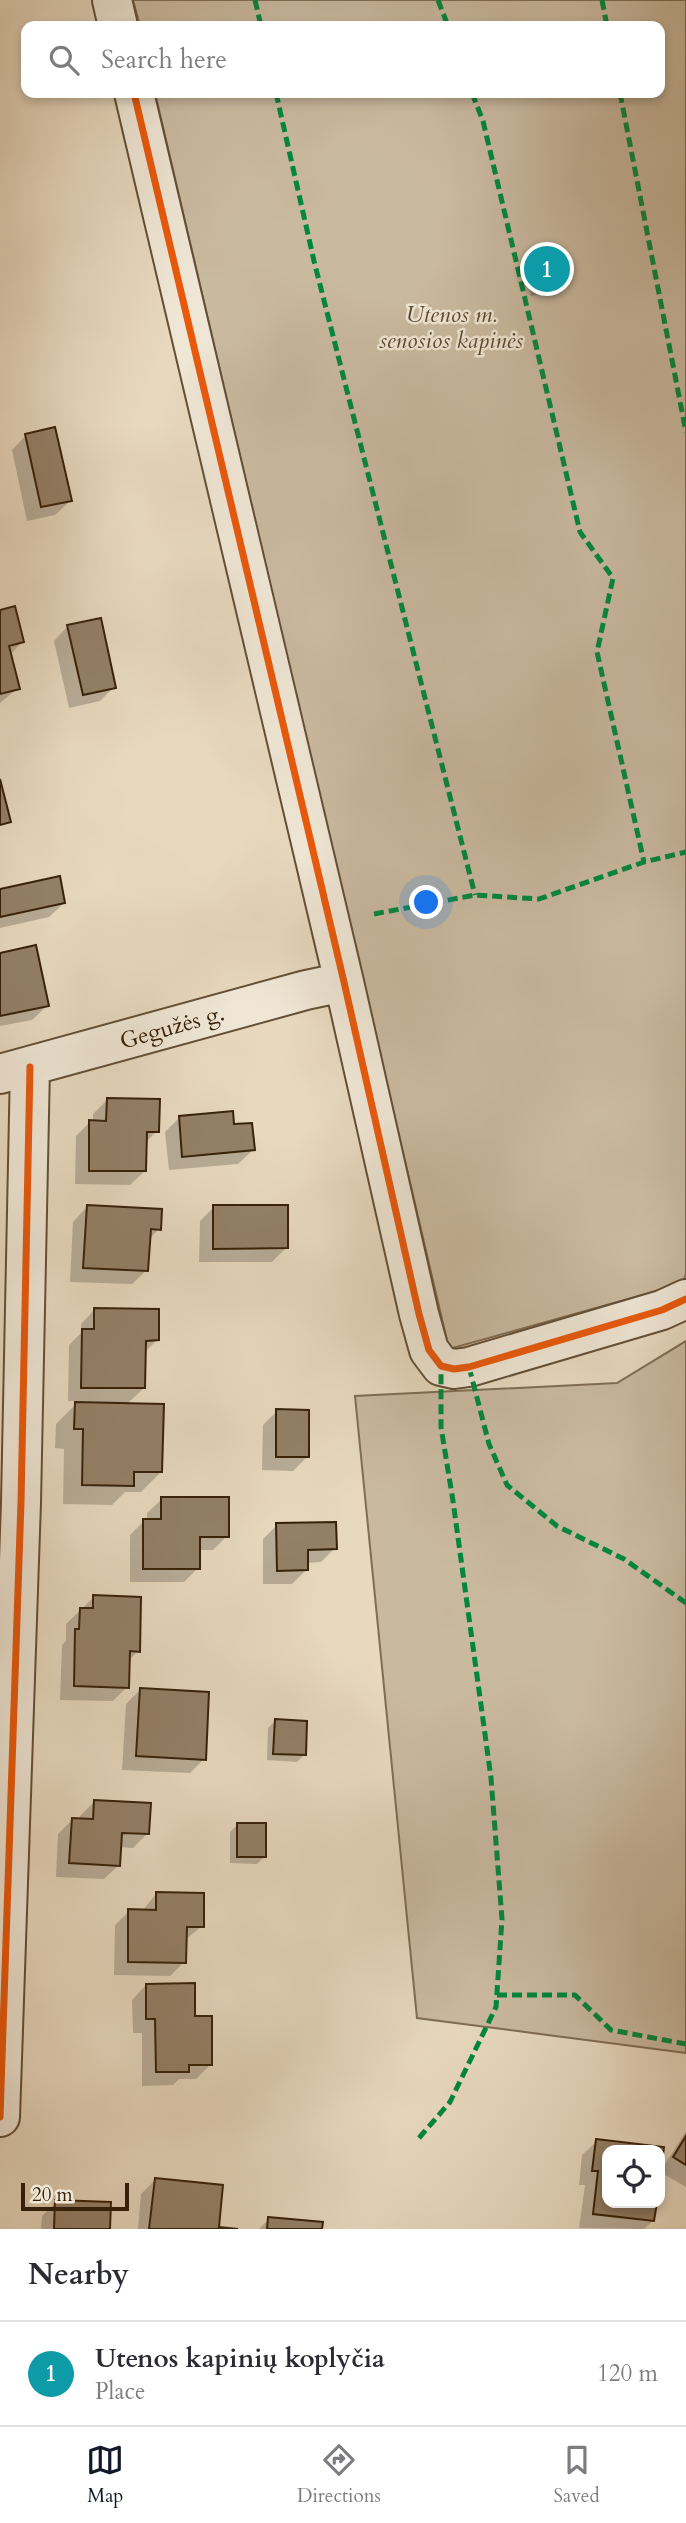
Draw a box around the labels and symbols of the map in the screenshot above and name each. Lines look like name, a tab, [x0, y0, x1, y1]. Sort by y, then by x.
pin: 1	[524, 243, 570, 295]
park label: Utenos m. senosios kapinės	[379, 299, 523, 356]
your location	[409, 885, 443, 919]
street label: Gegužės g.	[116, 997, 228, 1057]
scale bar	[21, 2180, 130, 2212]

